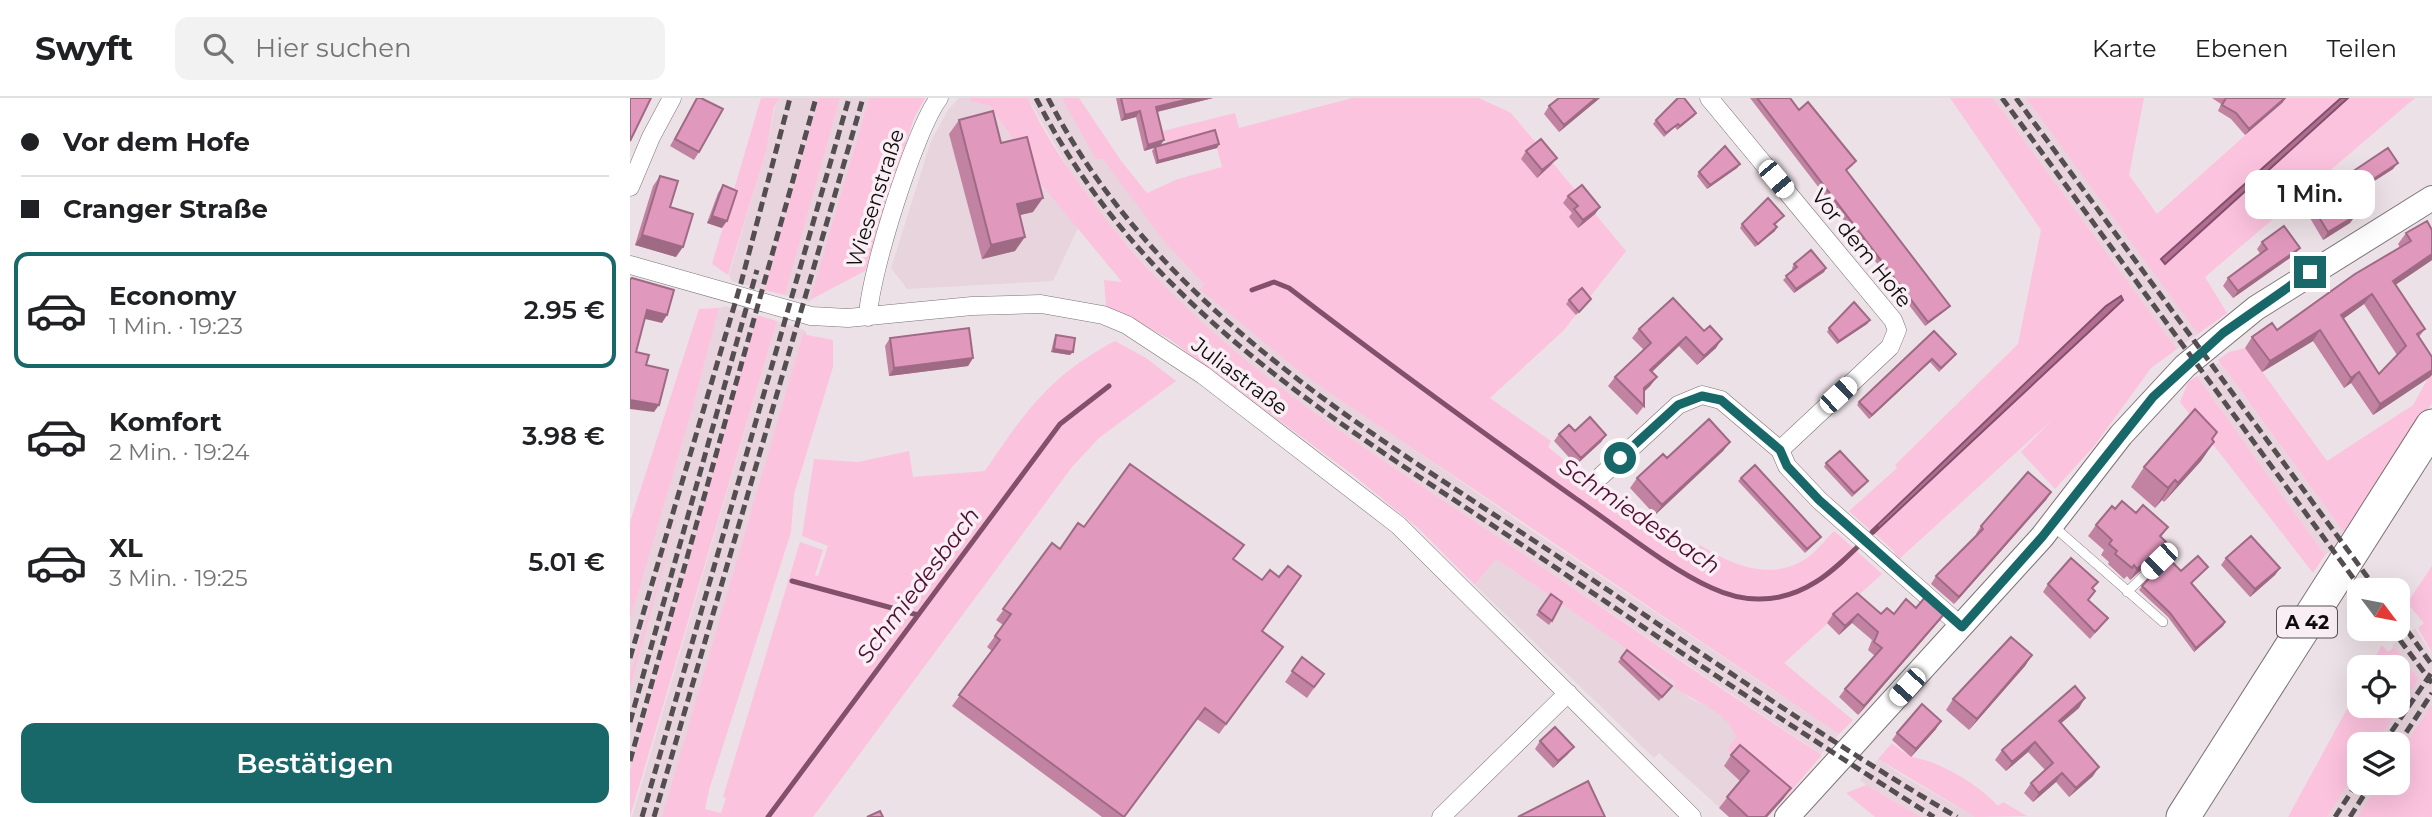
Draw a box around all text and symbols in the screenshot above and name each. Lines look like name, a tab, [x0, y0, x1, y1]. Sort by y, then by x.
search box	[175, 17, 665, 80]
text: Swyft	[35, 28, 133, 68]
icon: search	[199, 29, 237, 67]
text: Hier suchen	[255, 32, 412, 64]
text: Karte	[2092, 34, 2157, 63]
text: Ebenen	[2195, 34, 2288, 63]
text: Teilen	[2326, 34, 2397, 63]
text: Vor dem Hofe	[63, 126, 250, 158]
street label: Wiesenstraße	[841, 126, 909, 270]
car	[1755, 156, 1798, 202]
callout: 1 Min.	[2245, 170, 2375, 220]
text: 1 Min.	[2277, 180, 2343, 208]
street label: Vor dem Hofe	[1807, 184, 1917, 312]
text: Cranger Straße	[63, 193, 268, 225]
route end	[2294, 256, 2326, 288]
icon: car	[25, 279, 88, 342]
text: Economy	[109, 280, 236, 312]
text: 2.95 €	[524, 294, 605, 326]
text: 1 Min. · 19:23	[109, 312, 243, 340]
street label: Juliastraße	[1186, 331, 1293, 420]
car	[1816, 373, 1861, 417]
icon: car	[25, 405, 88, 468]
text: Komfort	[109, 406, 222, 438]
text: 3.98 €	[522, 420, 605, 452]
text: 2 Min. · 19:24	[109, 438, 249, 466]
route start	[1604, 442, 1636, 474]
water label: Schmiedesbach	[1555, 452, 1725, 580]
water label: Schmiedesbach	[850, 502, 986, 668]
icon: car	[25, 531, 88, 594]
text: XL	[109, 532, 143, 564]
car	[2137, 539, 2182, 583]
text: 5.01 €	[528, 546, 605, 578]
text: 3 Min. · 19:25	[109, 564, 248, 592]
north arrow	[2347, 578, 2410, 640]
map controls	[2347, 578, 2410, 795]
road number: A 42	[2277, 607, 2337, 638]
button: locate	[2347, 655, 2410, 718]
car	[1886, 664, 1929, 710]
button: Bestätigen	[21, 723, 609, 803]
button: layers	[2347, 732, 2410, 795]

